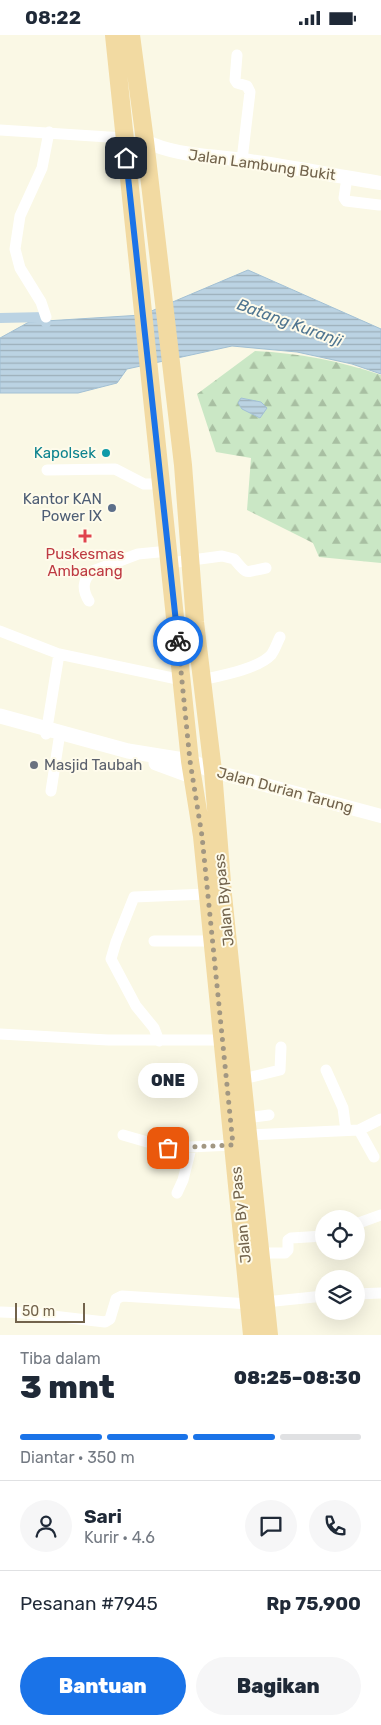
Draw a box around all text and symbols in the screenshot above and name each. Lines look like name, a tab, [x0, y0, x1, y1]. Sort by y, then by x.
text: 08:22	[25, 6, 81, 29]
pin	[105, 137, 147, 179]
icon: home	[112, 144, 140, 172]
street label: Jalan Lambung Bukit	[187, 146, 337, 184]
water label: Batang Kuranji	[235, 295, 346, 351]
place label: Kapolsek	[34, 444, 96, 462]
marker: Kapolsek	[100, 447, 112, 459]
place label: Kantor KAN Power IX	[23, 490, 103, 525]
marker: Kantor KAN Power IX	[106, 502, 118, 514]
marker: Puskesmas Ambacang	[78, 529, 92, 543]
place label: Puskesmas Ambacang	[46, 545, 125, 580]
courier	[153, 616, 203, 666]
icon: bike	[164, 627, 192, 655]
place label: Masjid Taubah	[44, 756, 142, 774]
marker: Masjid Taubah	[28, 759, 40, 771]
street label: Jalan Durian Tarung	[215, 763, 355, 817]
street label: Jalan Bypass	[210, 852, 238, 947]
callout: ONE	[138, 1063, 198, 1098]
text: ONE	[151, 1071, 185, 1090]
pin	[147, 1127, 189, 1169]
icon: bag	[154, 1134, 182, 1162]
street label: Jalan By Pass	[227, 1165, 255, 1264]
map controls	[315, 1210, 365, 1320]
button: locate	[315, 1210, 365, 1260]
button: layers	[315, 1270, 365, 1320]
scale bar	[15, 1300, 85, 1323]
text: 50 m	[22, 1303, 55, 1320]
text: Tiba dalam	[20, 1349, 101, 1368]
text: 08:25–08:30	[234, 1366, 361, 1389]
text: 3 mnt	[20, 1368, 115, 1406]
text: Diantar · 350 m	[20, 1448, 135, 1467]
button: person	[20, 1500, 72, 1552]
button: chat	[245, 1500, 297, 1552]
button: phone	[309, 1500, 361, 1552]
text: Sari	[84, 1505, 122, 1528]
text: Kurir · 4.6	[84, 1528, 155, 1547]
text: Pesanan #7945	[20, 1592, 158, 1615]
text: Rp 75,900	[266, 1592, 361, 1615]
button: Bantuan	[20, 1657, 186, 1715]
button: Bagikan	[196, 1657, 361, 1715]

